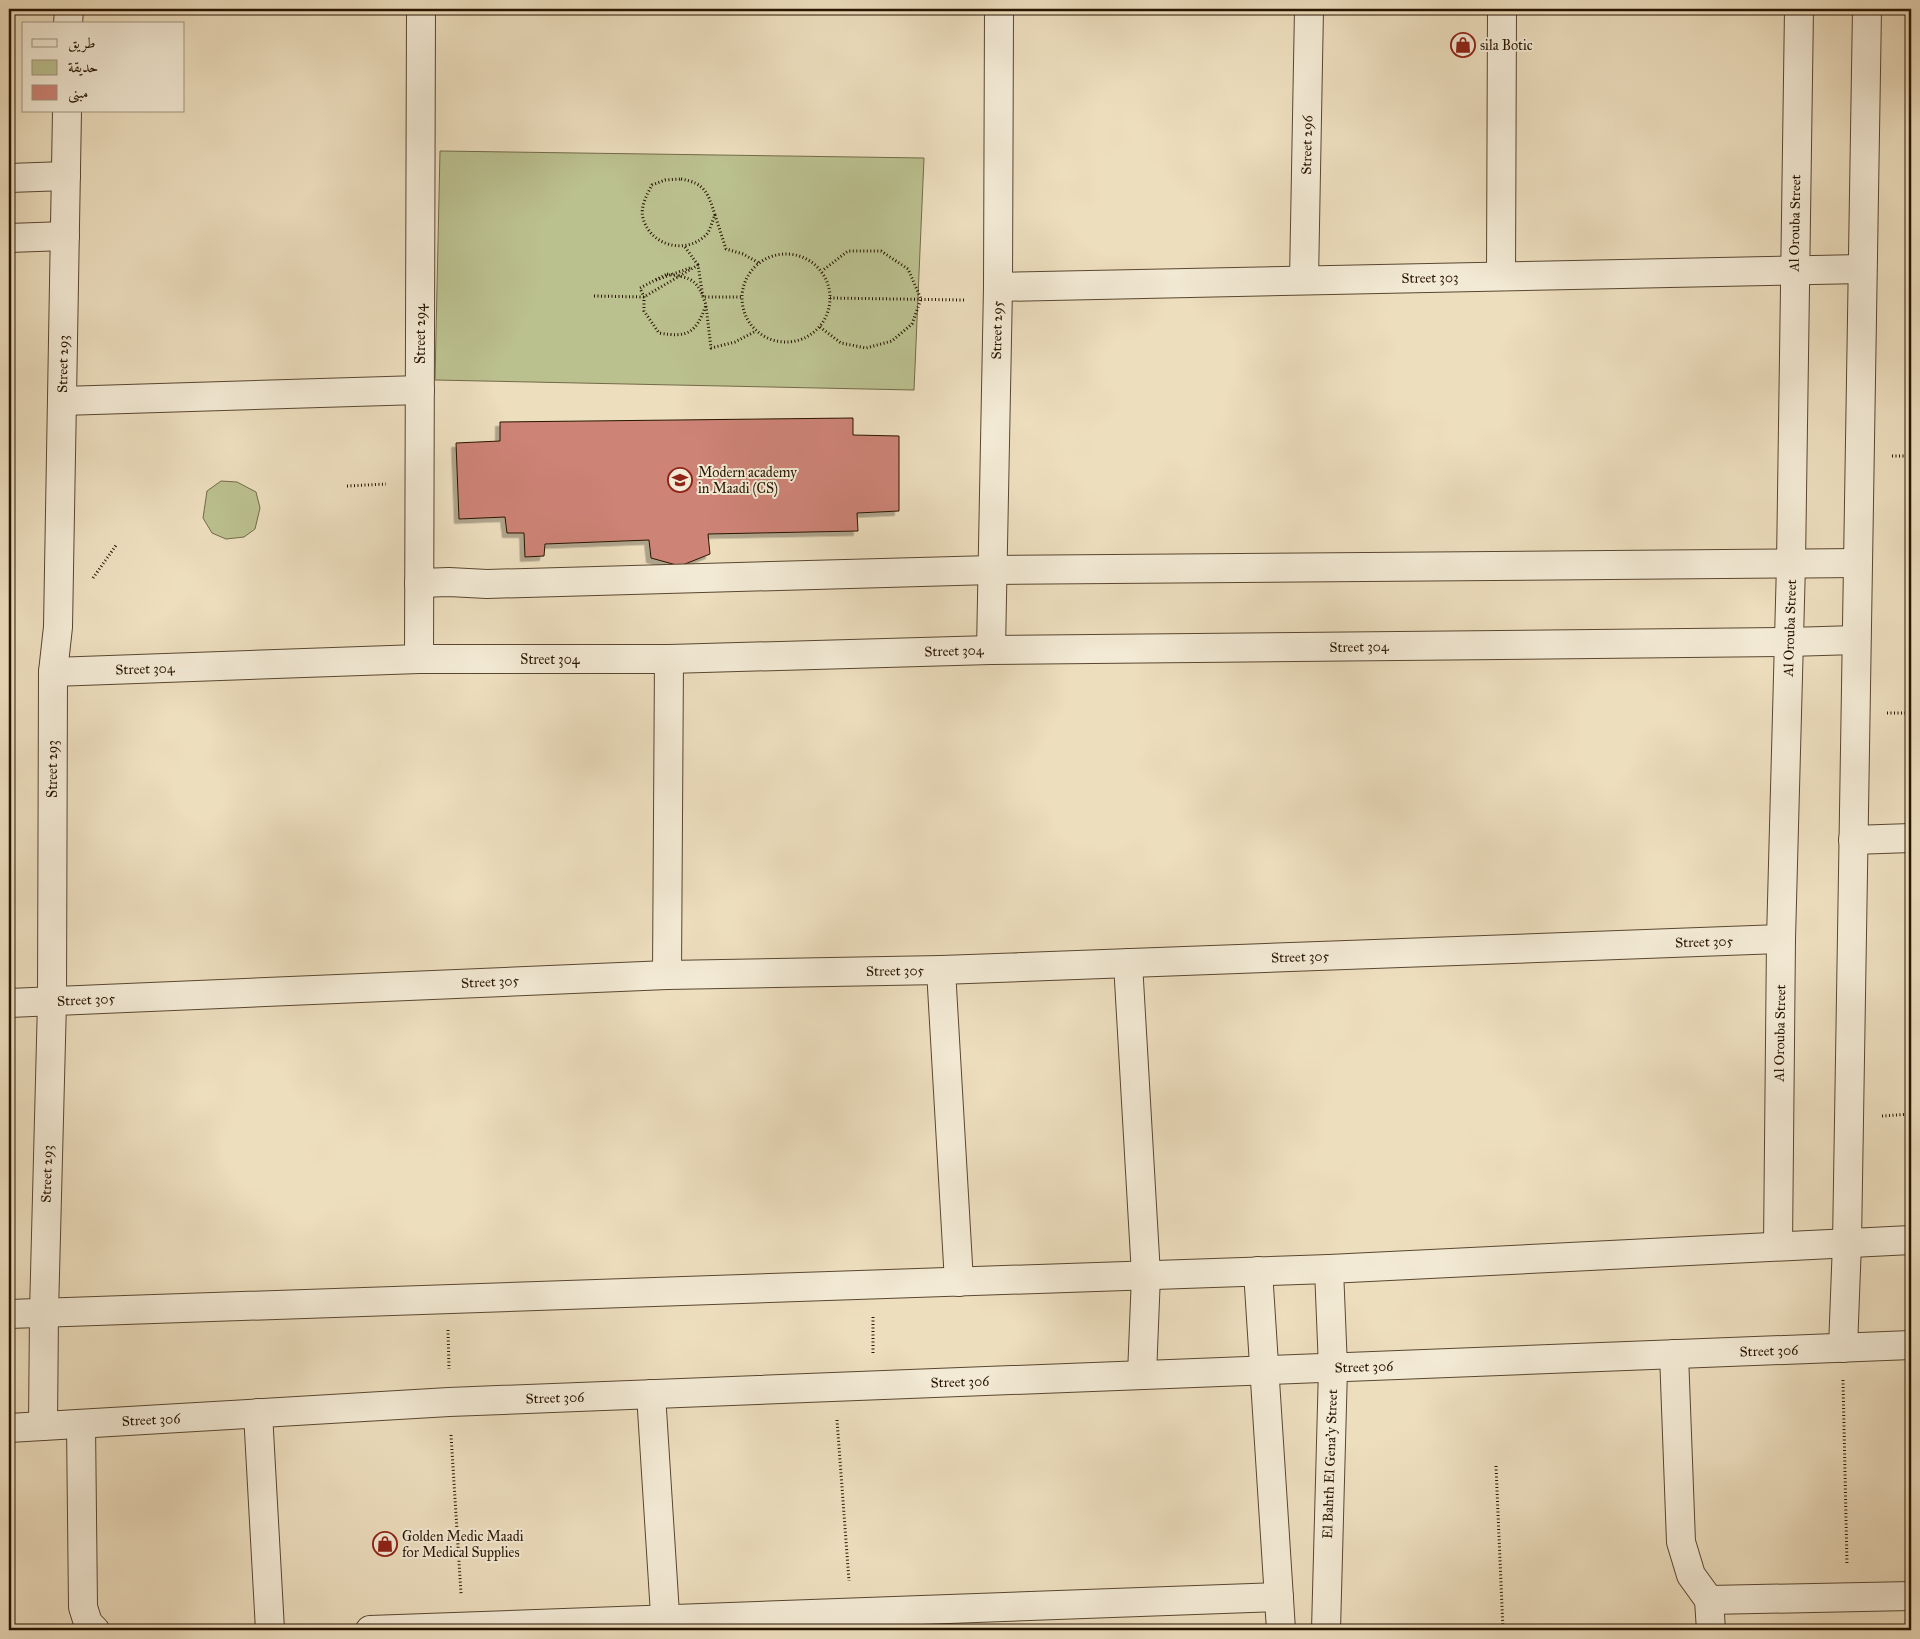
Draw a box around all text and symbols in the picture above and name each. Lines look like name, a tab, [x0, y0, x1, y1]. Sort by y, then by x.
legend	[22, 22, 185, 112]
shop icon: sila Botic	[1450, 32, 1476, 58]
text: طريق	[68, 34, 95, 53]
place label: sila Botic	[1480, 37, 1533, 54]
text: حديقة	[68, 58, 98, 76]
text: مبنى	[68, 84, 88, 104]
street label: Street 296	[1298, 114, 1316, 175]
street label: Al Orouba Street	[1786, 174, 1804, 273]
street label: Street 303	[1401, 269, 1459, 287]
street label: Street 295	[988, 300, 1006, 360]
street label: Street 294	[412, 303, 429, 364]
street label: Street 293	[54, 335, 72, 393]
place label: Modern academy in Maadi (CS)	[698, 464, 797, 498]
school or university icon: Modern academy in Maadi (CS)	[667, 467, 693, 493]
street label: Al Orouba Street	[1780, 579, 1800, 678]
street label: Street 304	[1329, 638, 1390, 656]
street label: Street 304	[924, 641, 985, 661]
street label: Street 304	[520, 651, 581, 668]
street label: Street 304	[115, 659, 176, 679]
street label: Street 293	[44, 740, 61, 798]
street label: Street 305	[1675, 932, 1734, 952]
street label: Street 305	[1271, 947, 1330, 967]
street label: Street 305	[866, 962, 925, 980]
street label: Street 305	[461, 972, 520, 992]
street label: Al Orouba Street	[1771, 984, 1789, 1083]
street label: Street 305	[57, 990, 116, 1010]
street label: Street 293	[37, 1145, 57, 1203]
street label: Street 306	[1739, 1341, 1799, 1361]
street label: Street 306	[1334, 1357, 1394, 1377]
street label: Street 306	[930, 1372, 990, 1392]
street label: Street 306	[525, 1388, 585, 1408]
street label: El Bahth El Gena'y Street	[1319, 1389, 1341, 1539]
street label: Street 306	[121, 1410, 182, 1430]
place label: Golden Medic Maadi for Medical Supplies	[402, 1528, 524, 1561]
shop icon: Golden Medic Maadi for Medical Supplies	[372, 1531, 398, 1557]

